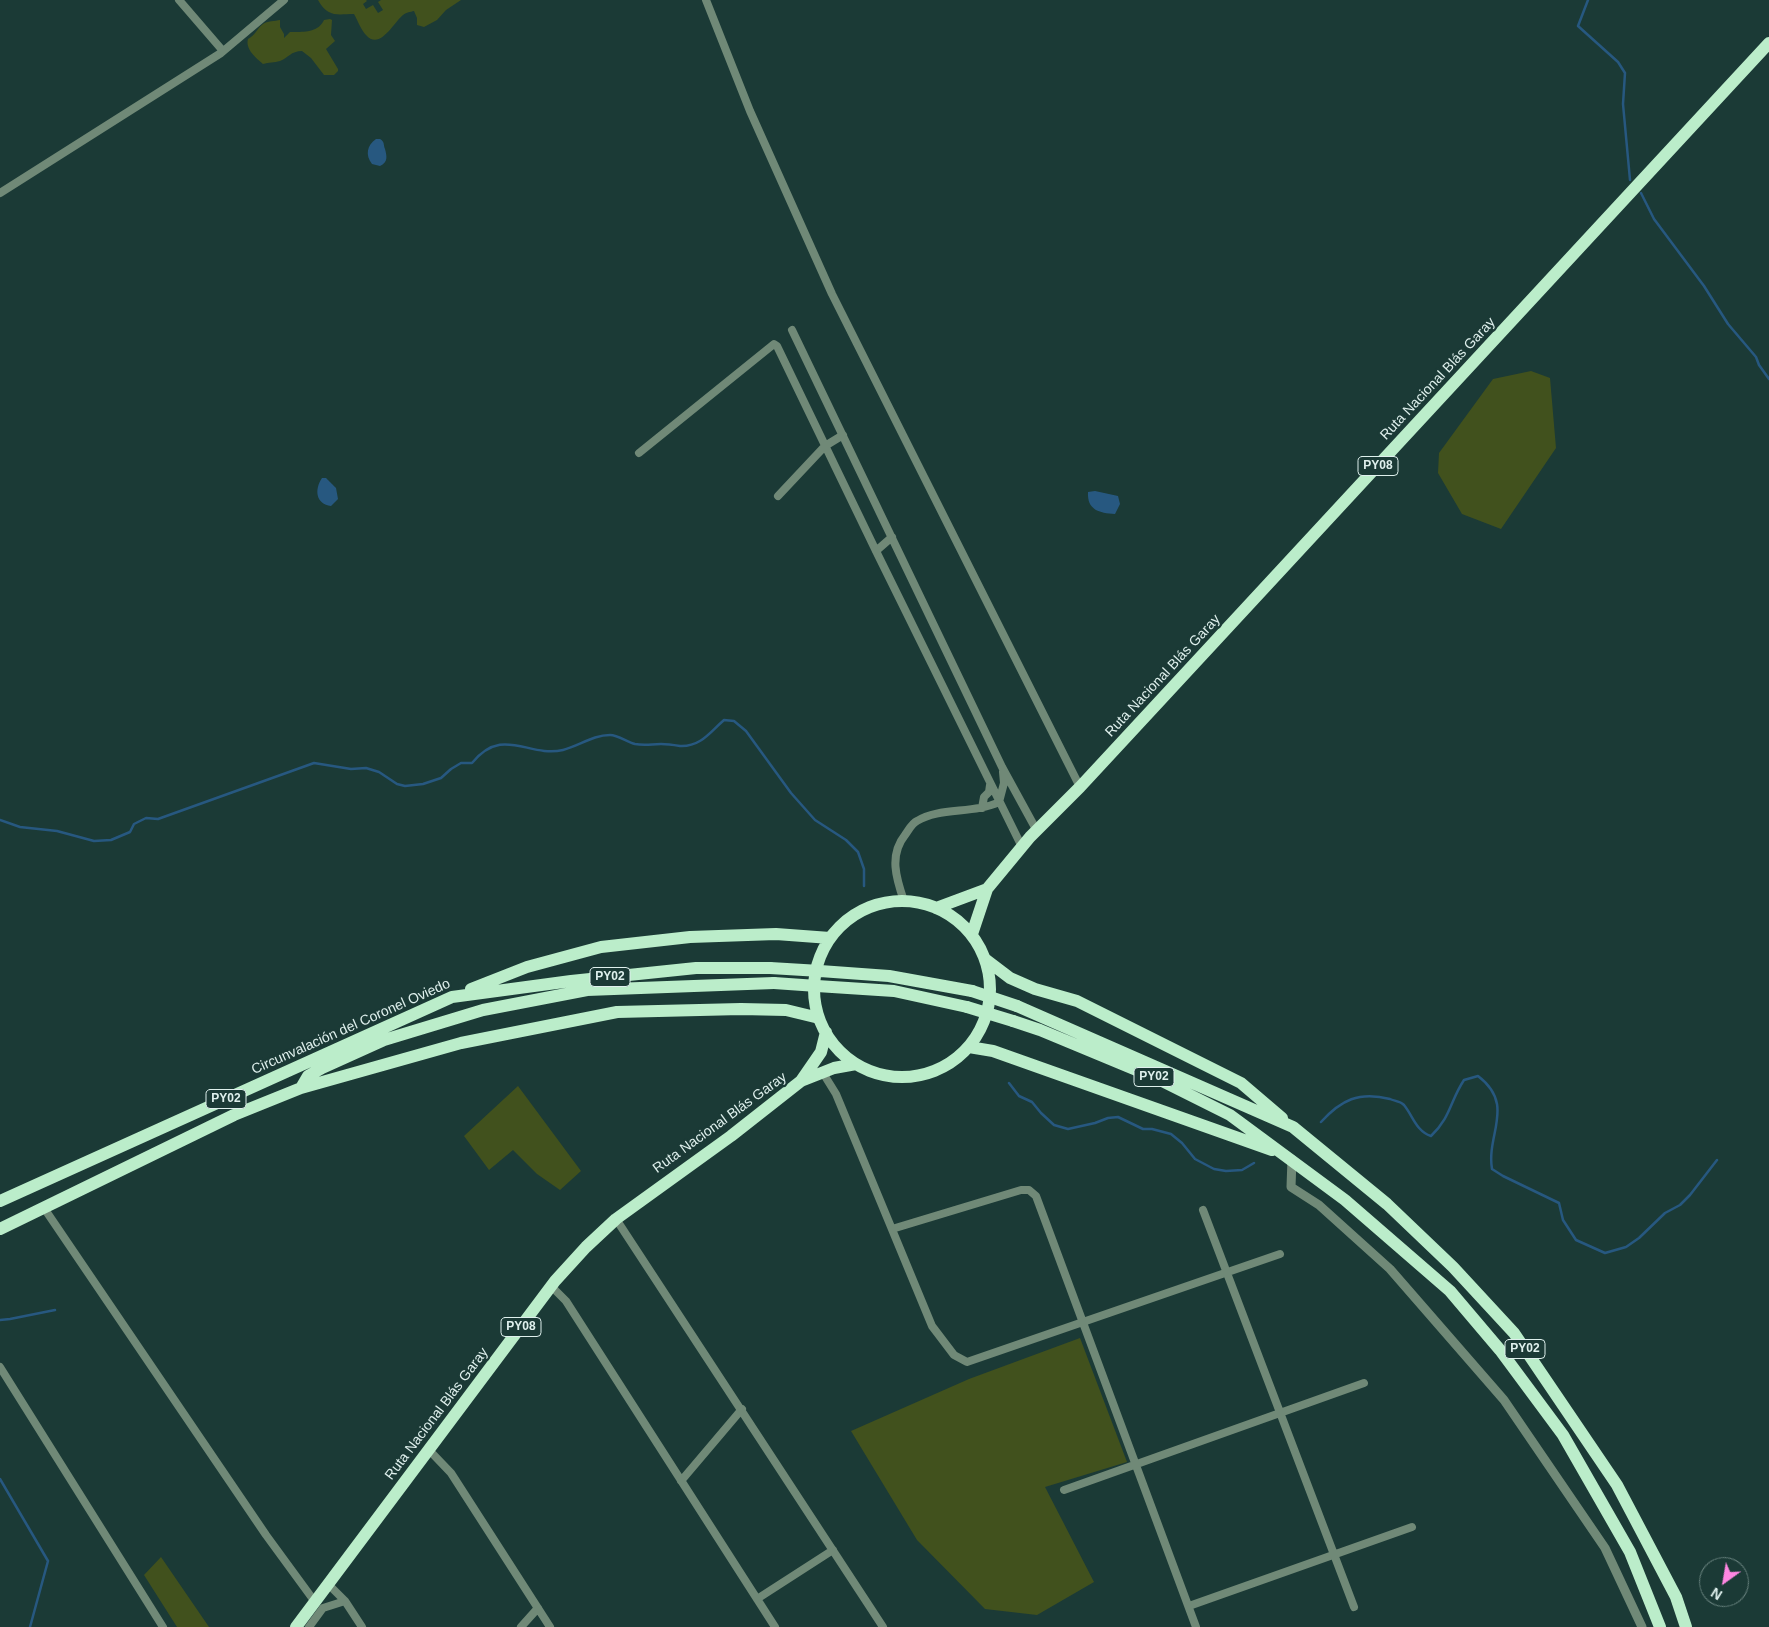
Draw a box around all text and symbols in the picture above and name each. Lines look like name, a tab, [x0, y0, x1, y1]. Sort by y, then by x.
street label: Ruta Nacional Blás Garay	[1377, 314, 1499, 444]
road number: PY08	[1358, 456, 1398, 476]
street label: Ruta Nacional Blás Garay	[1102, 611, 1224, 741]
road number: PY02	[590, 968, 630, 986]
street label: Circunvalación del Coronel Oviedo	[249, 975, 453, 1079]
road number: PY02	[1134, 1068, 1174, 1086]
street label: Ruta Nacional Blás Garay	[650, 1069, 790, 1177]
road number: PY02	[206, 1090, 246, 1108]
road number: PY08	[501, 1318, 541, 1336]
road number: PY02	[1505, 1340, 1545, 1358]
street label: Ruta Nacional Blás Garay	[382, 1345, 492, 1483]
north arrow	[1699, 1557, 1749, 1607]
text: N	[1708, 1584, 1725, 1603]

